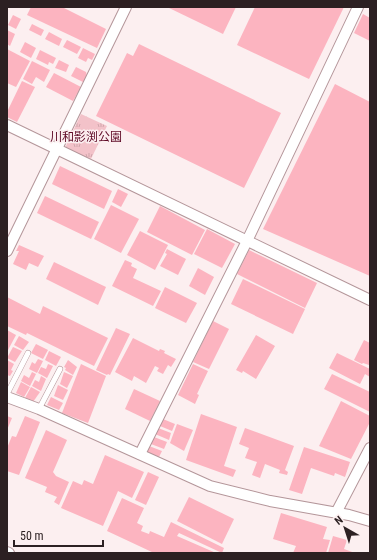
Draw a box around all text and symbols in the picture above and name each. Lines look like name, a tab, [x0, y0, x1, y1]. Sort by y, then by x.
park label: 川和影渕公園	[50, 130, 122, 144]
north arrow	[325, 508, 365, 548]
text: N	[332, 513, 346, 528]
scale bar	[14, 522, 103, 548]
text: 50 m	[20, 529, 44, 543]

